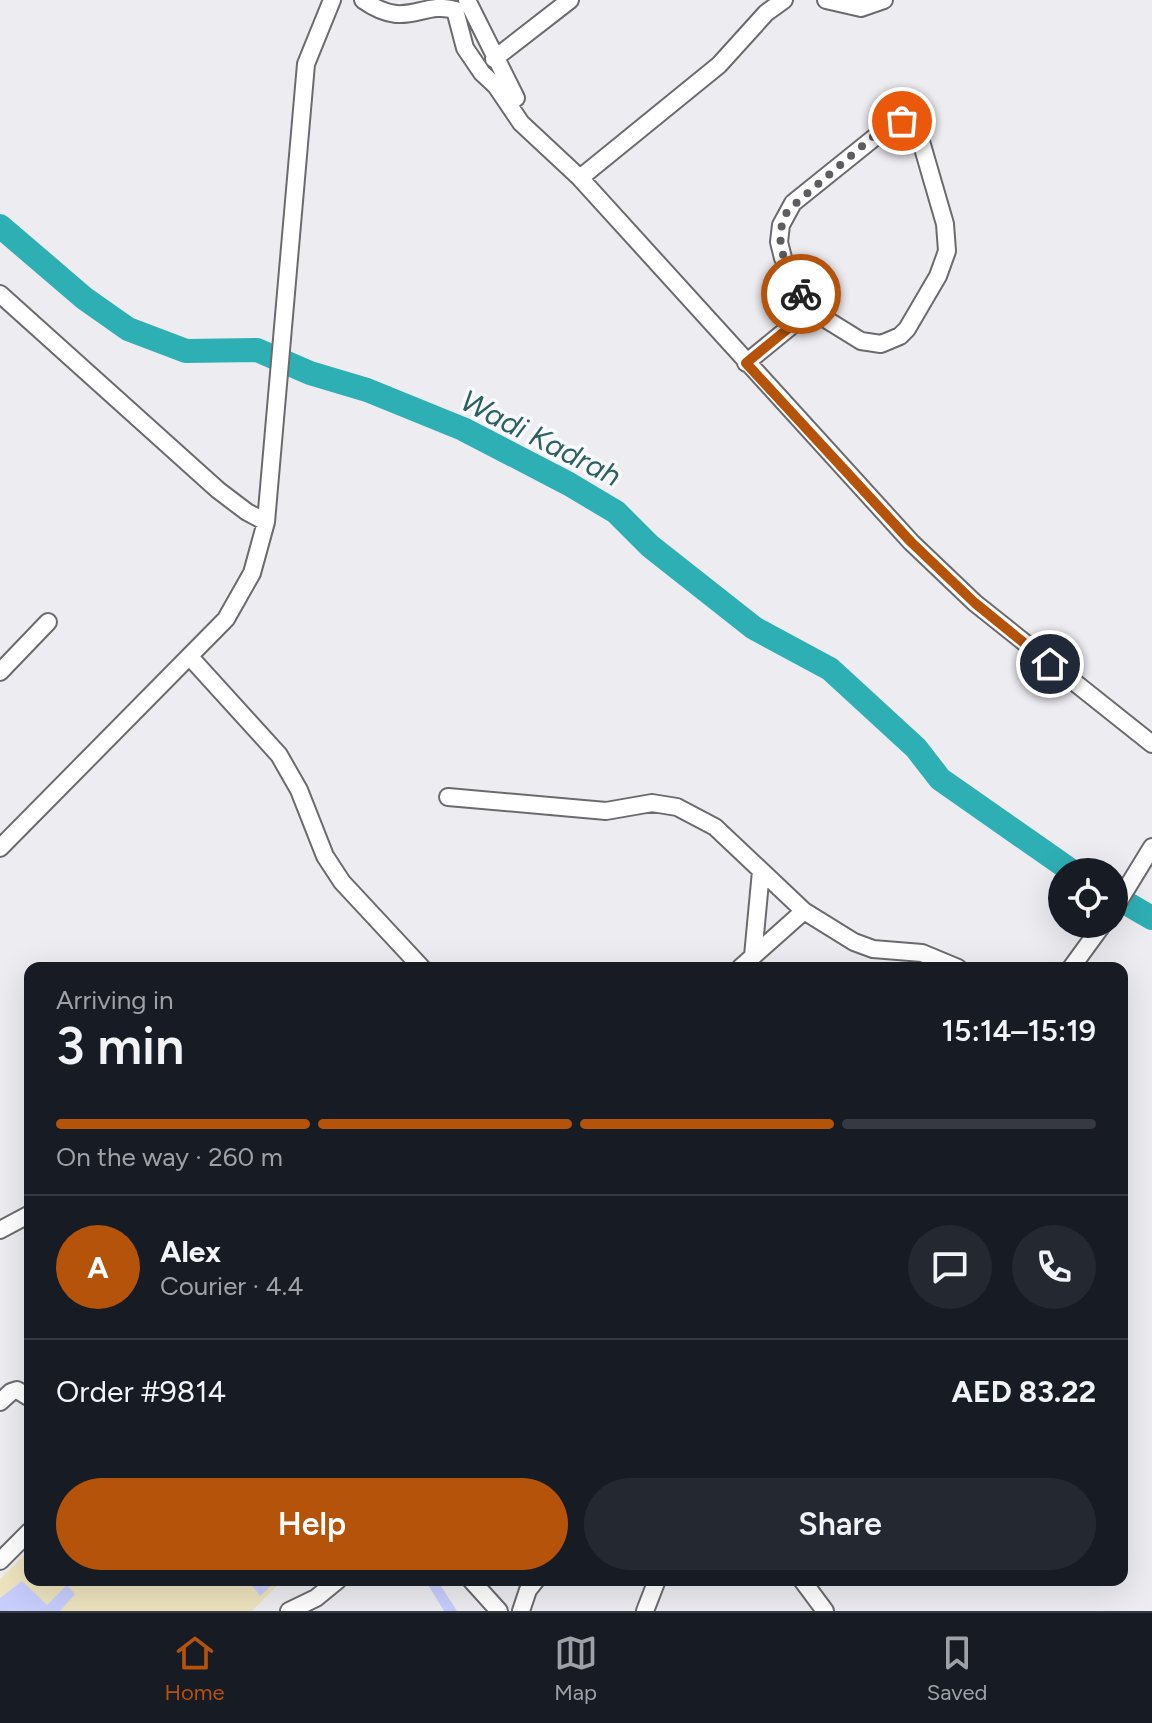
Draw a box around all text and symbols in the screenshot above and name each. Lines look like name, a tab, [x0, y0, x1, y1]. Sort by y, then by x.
pin	[868, 87, 936, 155]
icon: bag	[880, 99, 924, 143]
courier	[761, 254, 841, 334]
icon: bike	[779, 272, 823, 316]
water label: Wadi Kadrah	[455, 382, 627, 494]
pin	[1016, 630, 1084, 698]
icon: home	[1028, 642, 1072, 686]
map controls	[1048, 858, 1128, 938]
button: locate	[1048, 858, 1128, 938]
text: Arriving in	[56, 984, 174, 1016]
text: 15:14–15:19	[942, 1012, 1096, 1049]
text: 3 min	[56, 1015, 184, 1077]
text: On the way · 260 m	[56, 1141, 283, 1173]
button: chat	[908, 1225, 992, 1309]
button: phone	[1012, 1225, 1096, 1309]
text: Alex	[160, 1233, 221, 1270]
text: A	[87, 1249, 109, 1286]
text: Courier · 4.4	[160, 1270, 303, 1302]
text: Order #9814	[56, 1373, 226, 1410]
text: AED 83.22	[952, 1373, 1096, 1410]
button: Help	[56, 1478, 568, 1570]
button: Share	[584, 1478, 1096, 1570]
tab: Home	[165, 1631, 225, 1706]
tab: Map	[554, 1631, 598, 1706]
tab: Saved	[927, 1631, 987, 1706]

